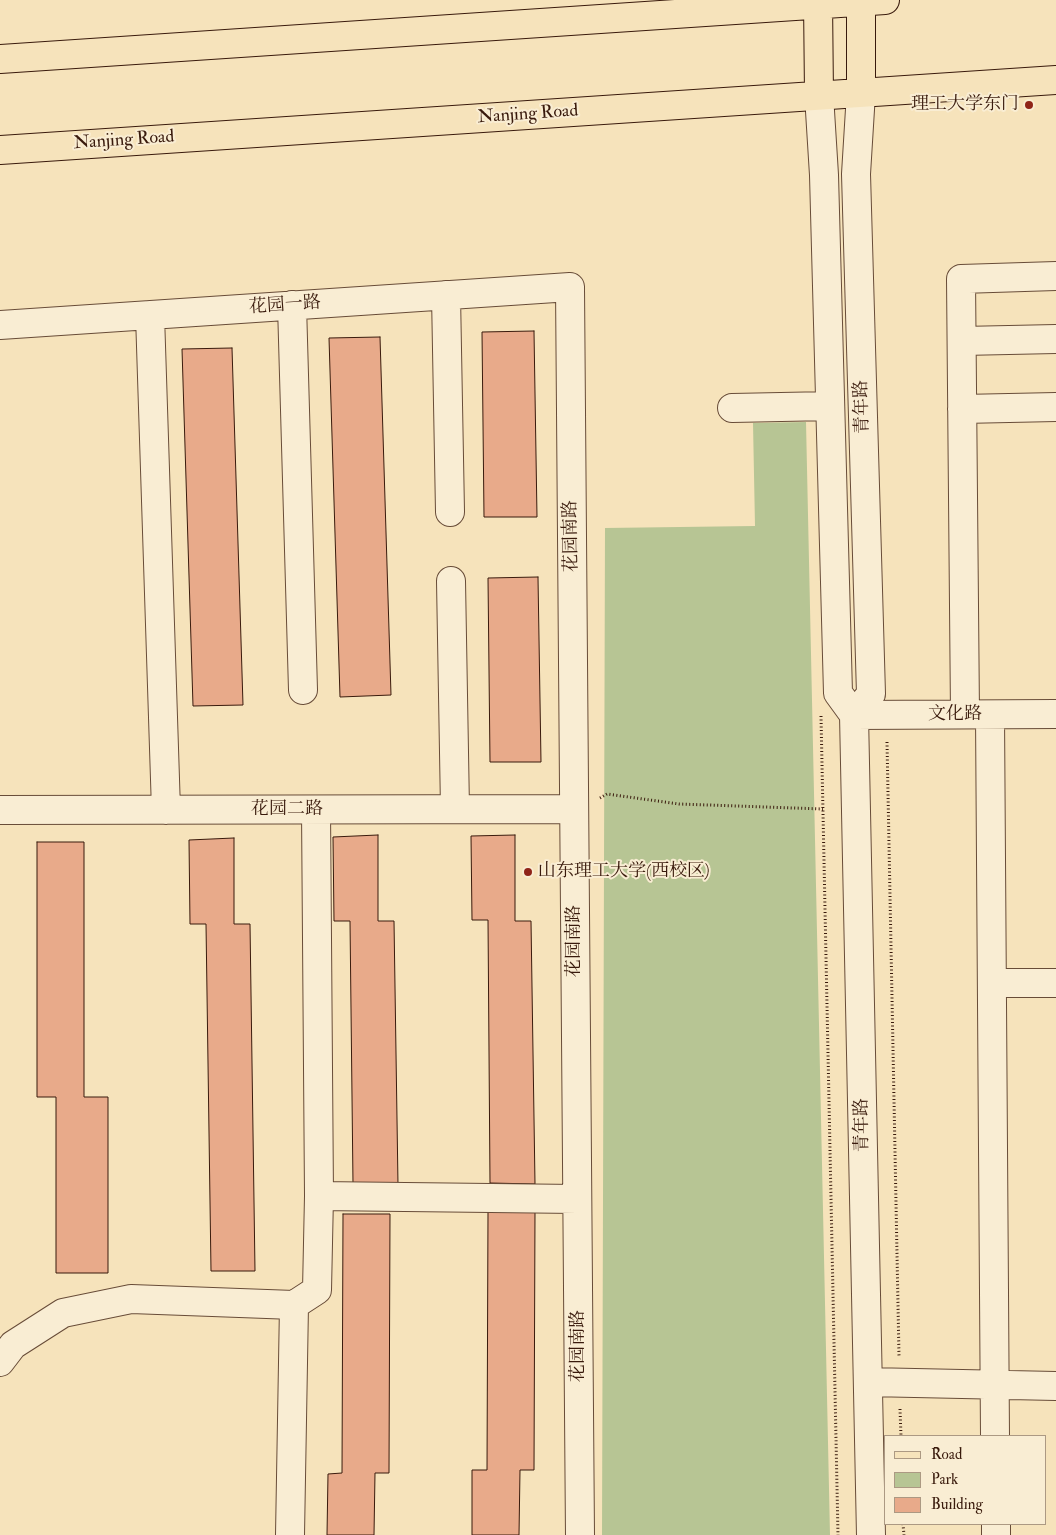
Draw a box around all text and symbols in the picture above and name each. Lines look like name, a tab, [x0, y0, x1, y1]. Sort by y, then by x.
place label: 理工大学东门	[911, 94, 1019, 116]
marker: 理工大学东门	[1023, 99, 1035, 111]
street label: Nanjing Road	[477, 101, 579, 129]
street label: Nanjing Road	[73, 127, 175, 155]
street label: 花园一路	[248, 293, 322, 319]
street label: 青年路	[851, 380, 875, 434]
street label: 花园南路	[561, 500, 583, 572]
street label: 文化路	[928, 704, 982, 726]
street label: 花园二路	[251, 799, 323, 821]
place label: 山东理工大学(西校区)	[538, 861, 710, 883]
marker: 山东理工大学(西校区)	[522, 866, 534, 878]
street label: 花园南路	[564, 905, 586, 977]
street label: 青年路	[852, 1098, 874, 1152]
street label: 花园南路	[568, 1310, 590, 1382]
legend	[884, 1435, 1046, 1525]
text: Road	[931, 1445, 962, 1464]
text: Park	[931, 1470, 958, 1489]
text: Building	[931, 1495, 983, 1514]

